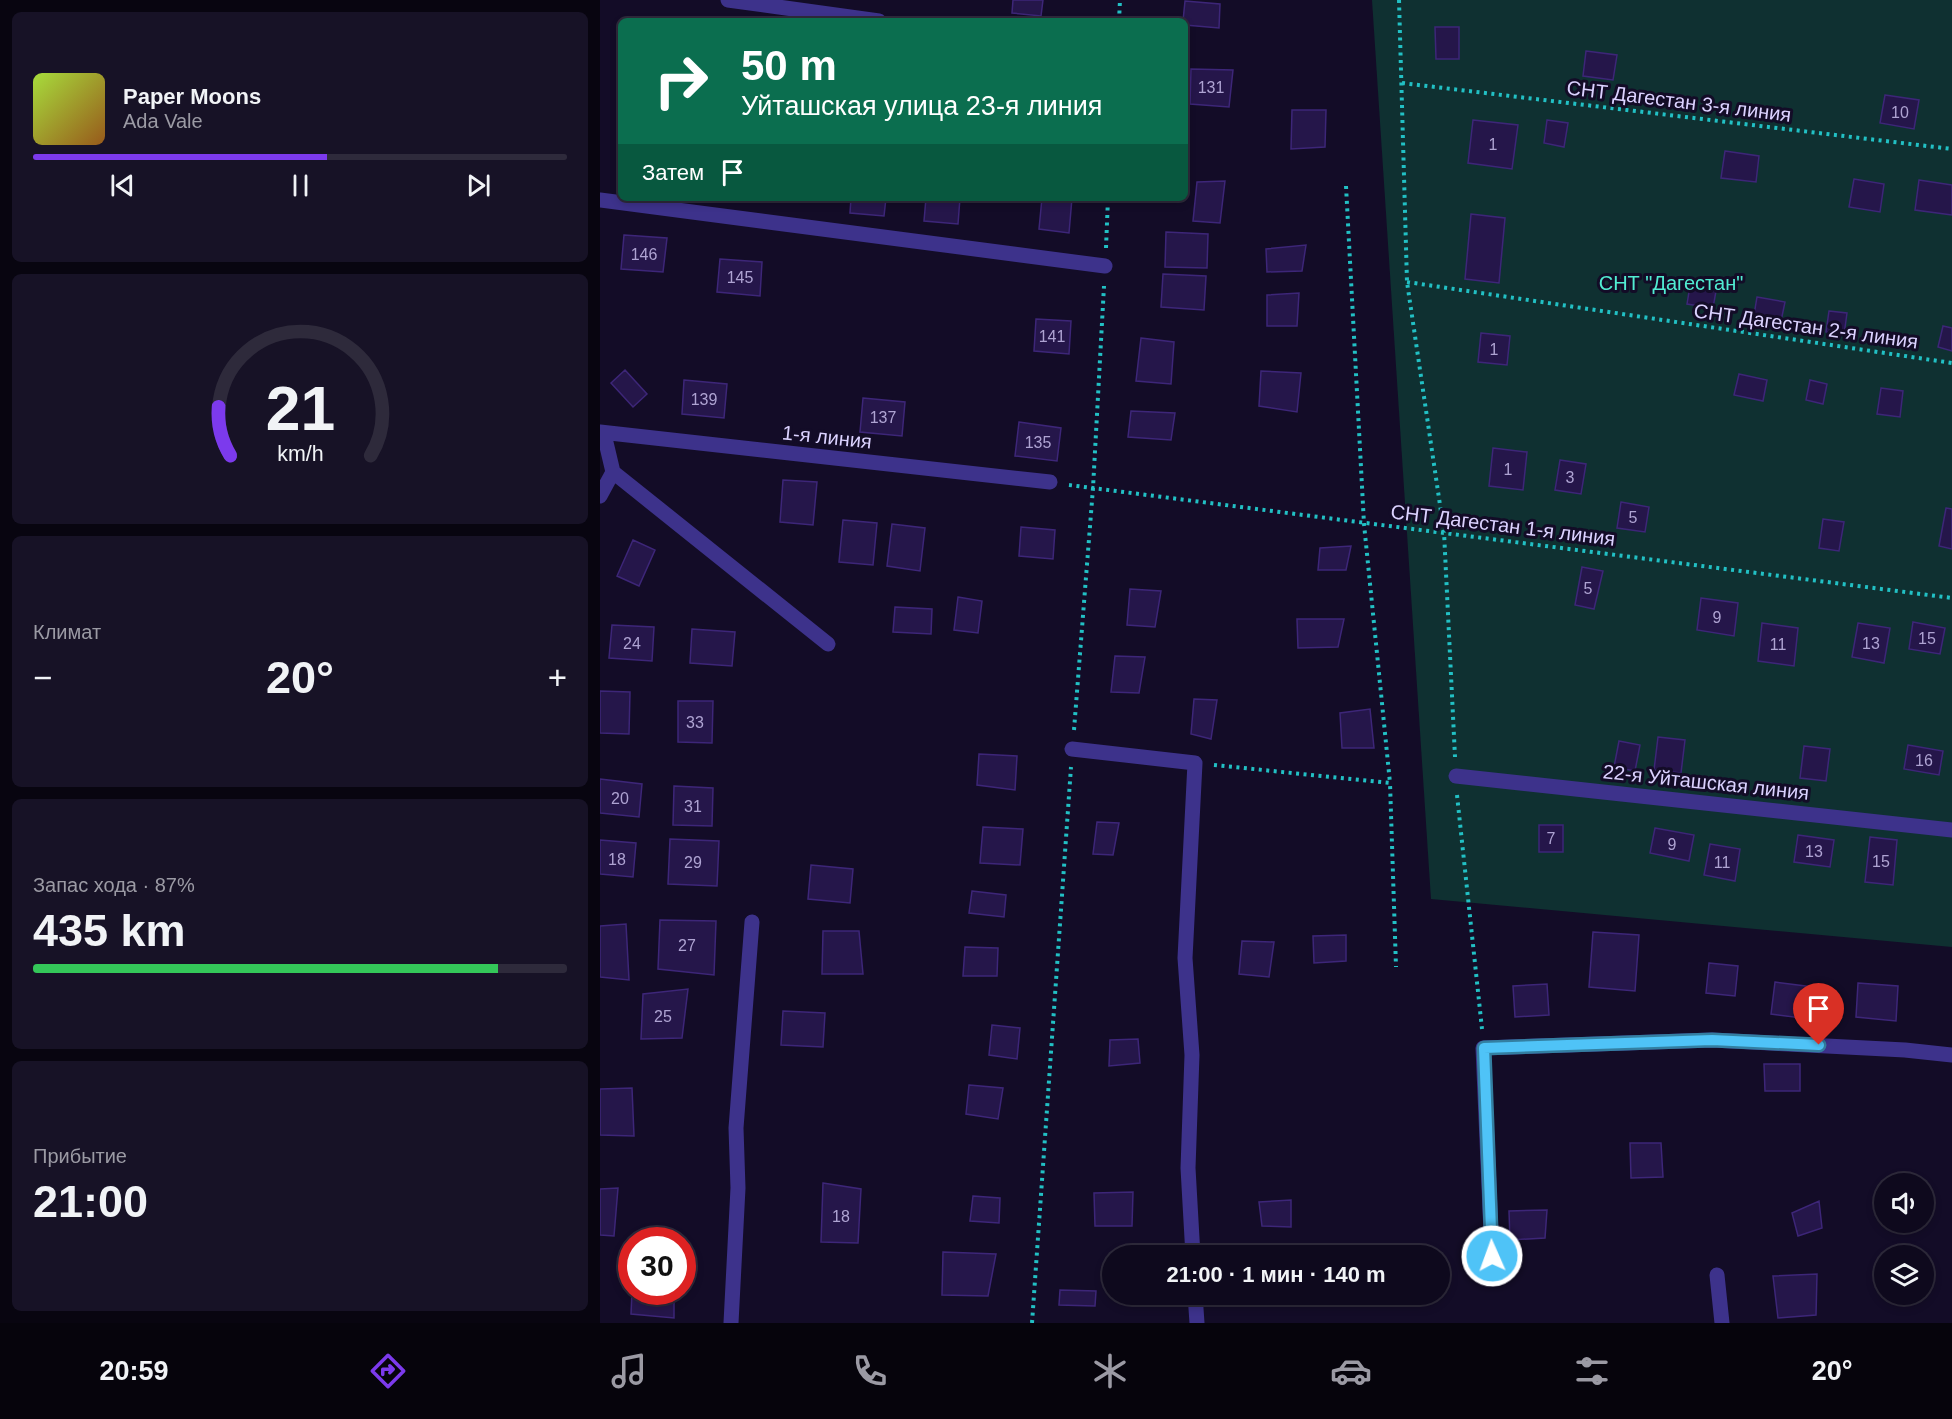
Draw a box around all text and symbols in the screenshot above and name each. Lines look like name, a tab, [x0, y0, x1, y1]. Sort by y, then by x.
icon: right	[642, 42, 720, 120]
text: 50 m	[741, 42, 837, 89]
street label: СНТ Дагестан 3-я линия	[1565, 76, 1793, 126]
house number: 131	[1198, 79, 1224, 96]
text: Paper Moons	[123, 84, 261, 109]
text: Уйташская улица 23-я линия	[741, 91, 1102, 121]
house number: 10	[1891, 104, 1909, 121]
text: Ada Vale	[123, 110, 203, 132]
house number: 1	[1489, 136, 1498, 153]
icon: arrive	[716, 156, 749, 189]
text: Затем	[642, 160, 704, 185]
icon: previous	[106, 169, 139, 202]
icon: pause	[284, 169, 317, 202]
icon: next	[462, 169, 495, 202]
house number: 146	[631, 246, 657, 263]
house number: 145	[727, 269, 753, 286]
park label: СНТ "Дагестан"	[1599, 272, 1743, 294]
street label: СНТ Дагестан 2-я линия	[1693, 299, 1919, 353]
house number: 141	[1039, 328, 1065, 345]
house number: 1	[1490, 341, 1499, 358]
text: 21	[265, 374, 335, 443]
house number: 139	[691, 391, 717, 408]
house number: 137	[870, 409, 896, 426]
street label: 1-я линия	[781, 421, 873, 453]
house number: 135	[1025, 434, 1051, 451]
text: km/h	[277, 443, 323, 467]
house number: 1	[1504, 461, 1513, 478]
house number: 3	[1566, 469, 1575, 486]
street label: СНТ Дагестан 1-я линия	[1389, 500, 1617, 550]
house number: 5	[1629, 509, 1638, 526]
house number: 5	[1584, 580, 1593, 597]
house number: 9	[1713, 609, 1722, 626]
text: Климат	[33, 621, 101, 643]
house number: 15	[1918, 630, 1936, 647]
house number: 24	[623, 635, 641, 652]
house number: 13	[1862, 635, 1880, 652]
house number: 11	[1770, 636, 1786, 653]
text: 20°	[266, 652, 334, 703]
text: −	[33, 659, 52, 696]
text: +	[548, 659, 567, 696]
house number: 33	[686, 714, 704, 731]
house number: 16	[1915, 752, 1933, 769]
street label: 22-я Уйташская линия	[1602, 760, 1810, 804]
house number: 20	[611, 790, 629, 807]
house number: 31	[684, 798, 702, 815]
house number: 7	[1547, 830, 1556, 847]
house number: 9	[1668, 836, 1677, 853]
house number: 13	[1805, 843, 1823, 860]
house number: 18	[608, 851, 626, 868]
house number: 15	[1872, 853, 1890, 870]
house number: 29	[684, 854, 702, 871]
house number: 11	[1714, 854, 1730, 871]
text: Запас хода · 87%	[33, 874, 195, 896]
text: 435 km	[33, 905, 186, 956]
house number: 27	[678, 937, 696, 954]
pin	[1793, 983, 1844, 1045]
icon: arrive	[1802, 992, 1835, 1025]
house number: 25	[654, 1008, 672, 1025]
text: Прибытие	[33, 1145, 127, 1167]
map controls	[1874, 1173, 1934, 1305]
button: sound	[1874, 1173, 1934, 1233]
text: 21:00	[33, 1176, 148, 1227]
house number: 18	[832, 1208, 850, 1225]
position arrow	[1460, 1224, 1524, 1288]
speed limit sign: 30	[618, 1227, 696, 1305]
button: layers	[1874, 1245, 1934, 1305]
text: 21:00 · 1 мин · 140 m	[1166, 1262, 1386, 1287]
icon: directions	[367, 1350, 409, 1392]
icon: music	[608, 1350, 650, 1392]
icon: phone	[849, 1350, 891, 1392]
icon: climate	[1089, 1350, 1131, 1392]
icon: car	[1330, 1350, 1372, 1392]
icon: filters	[1571, 1350, 1613, 1392]
text: 20:59	[99, 1356, 168, 1386]
text: 20°	[1812, 1356, 1853, 1386]

